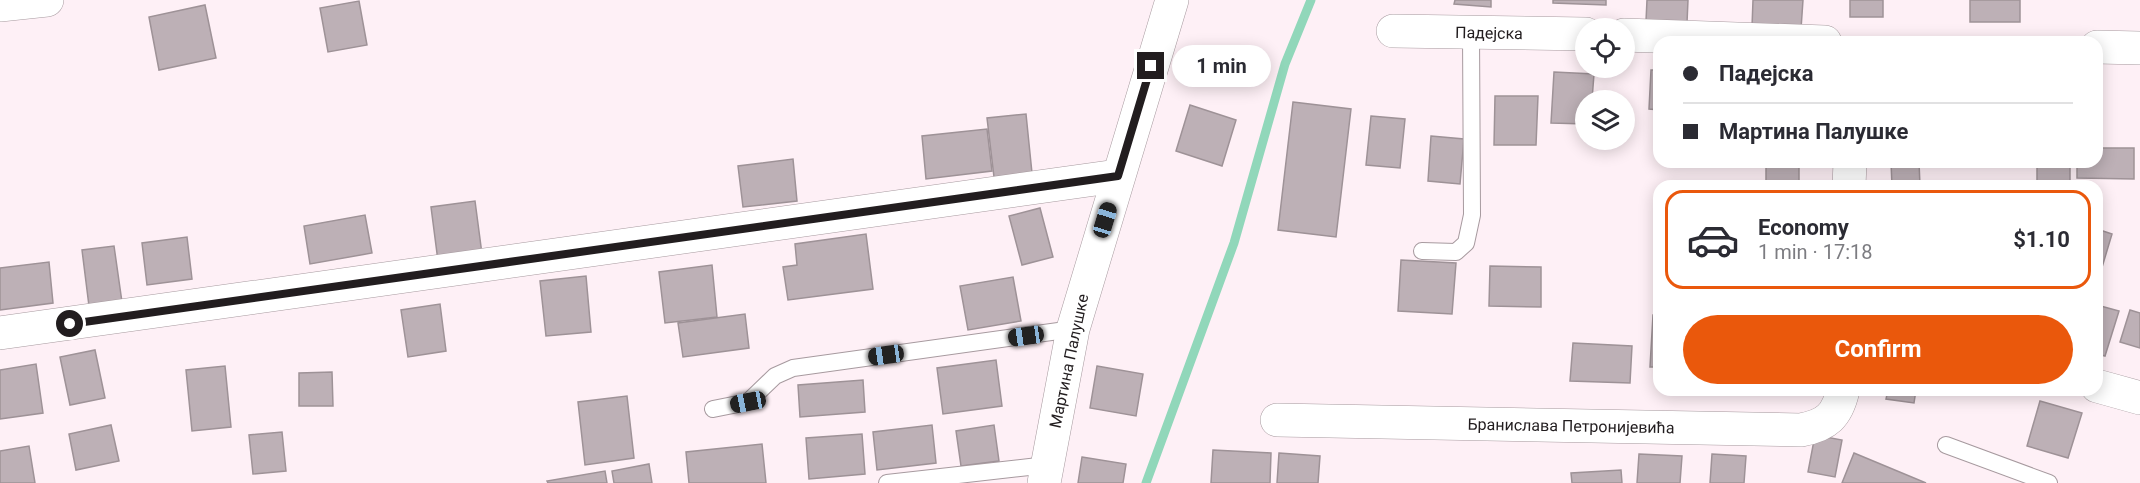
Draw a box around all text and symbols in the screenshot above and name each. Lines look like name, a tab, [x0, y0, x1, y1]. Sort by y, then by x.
map controls	[1575, 18, 1635, 150]
button: locate	[1575, 18, 1635, 78]
street label: Падејска	[1455, 23, 1523, 43]
callout: 1 min	[1172, 45, 1271, 87]
route end	[1137, 52, 1164, 79]
text: 1 min	[1196, 54, 1247, 78]
text: Падејска	[1719, 61, 1813, 86]
button: layers	[1575, 90, 1635, 150]
text: Мартина Палушке	[1719, 119, 1908, 144]
car	[1091, 200, 1119, 240]
icon: car	[1686, 213, 1740, 267]
text: Economy	[1758, 215, 1849, 240]
text: $1.10	[2013, 227, 2070, 252]
text: 1 min · 17:18	[1758, 240, 1873, 264]
street label: Мартина Палушке	[1045, 292, 1093, 430]
route start	[56, 310, 83, 337]
button: Confirm	[1683, 315, 2073, 384]
car	[1007, 325, 1045, 347]
car	[867, 344, 905, 366]
car	[729, 390, 767, 414]
street label: Бранислава Петронијевића	[1467, 415, 1675, 437]

